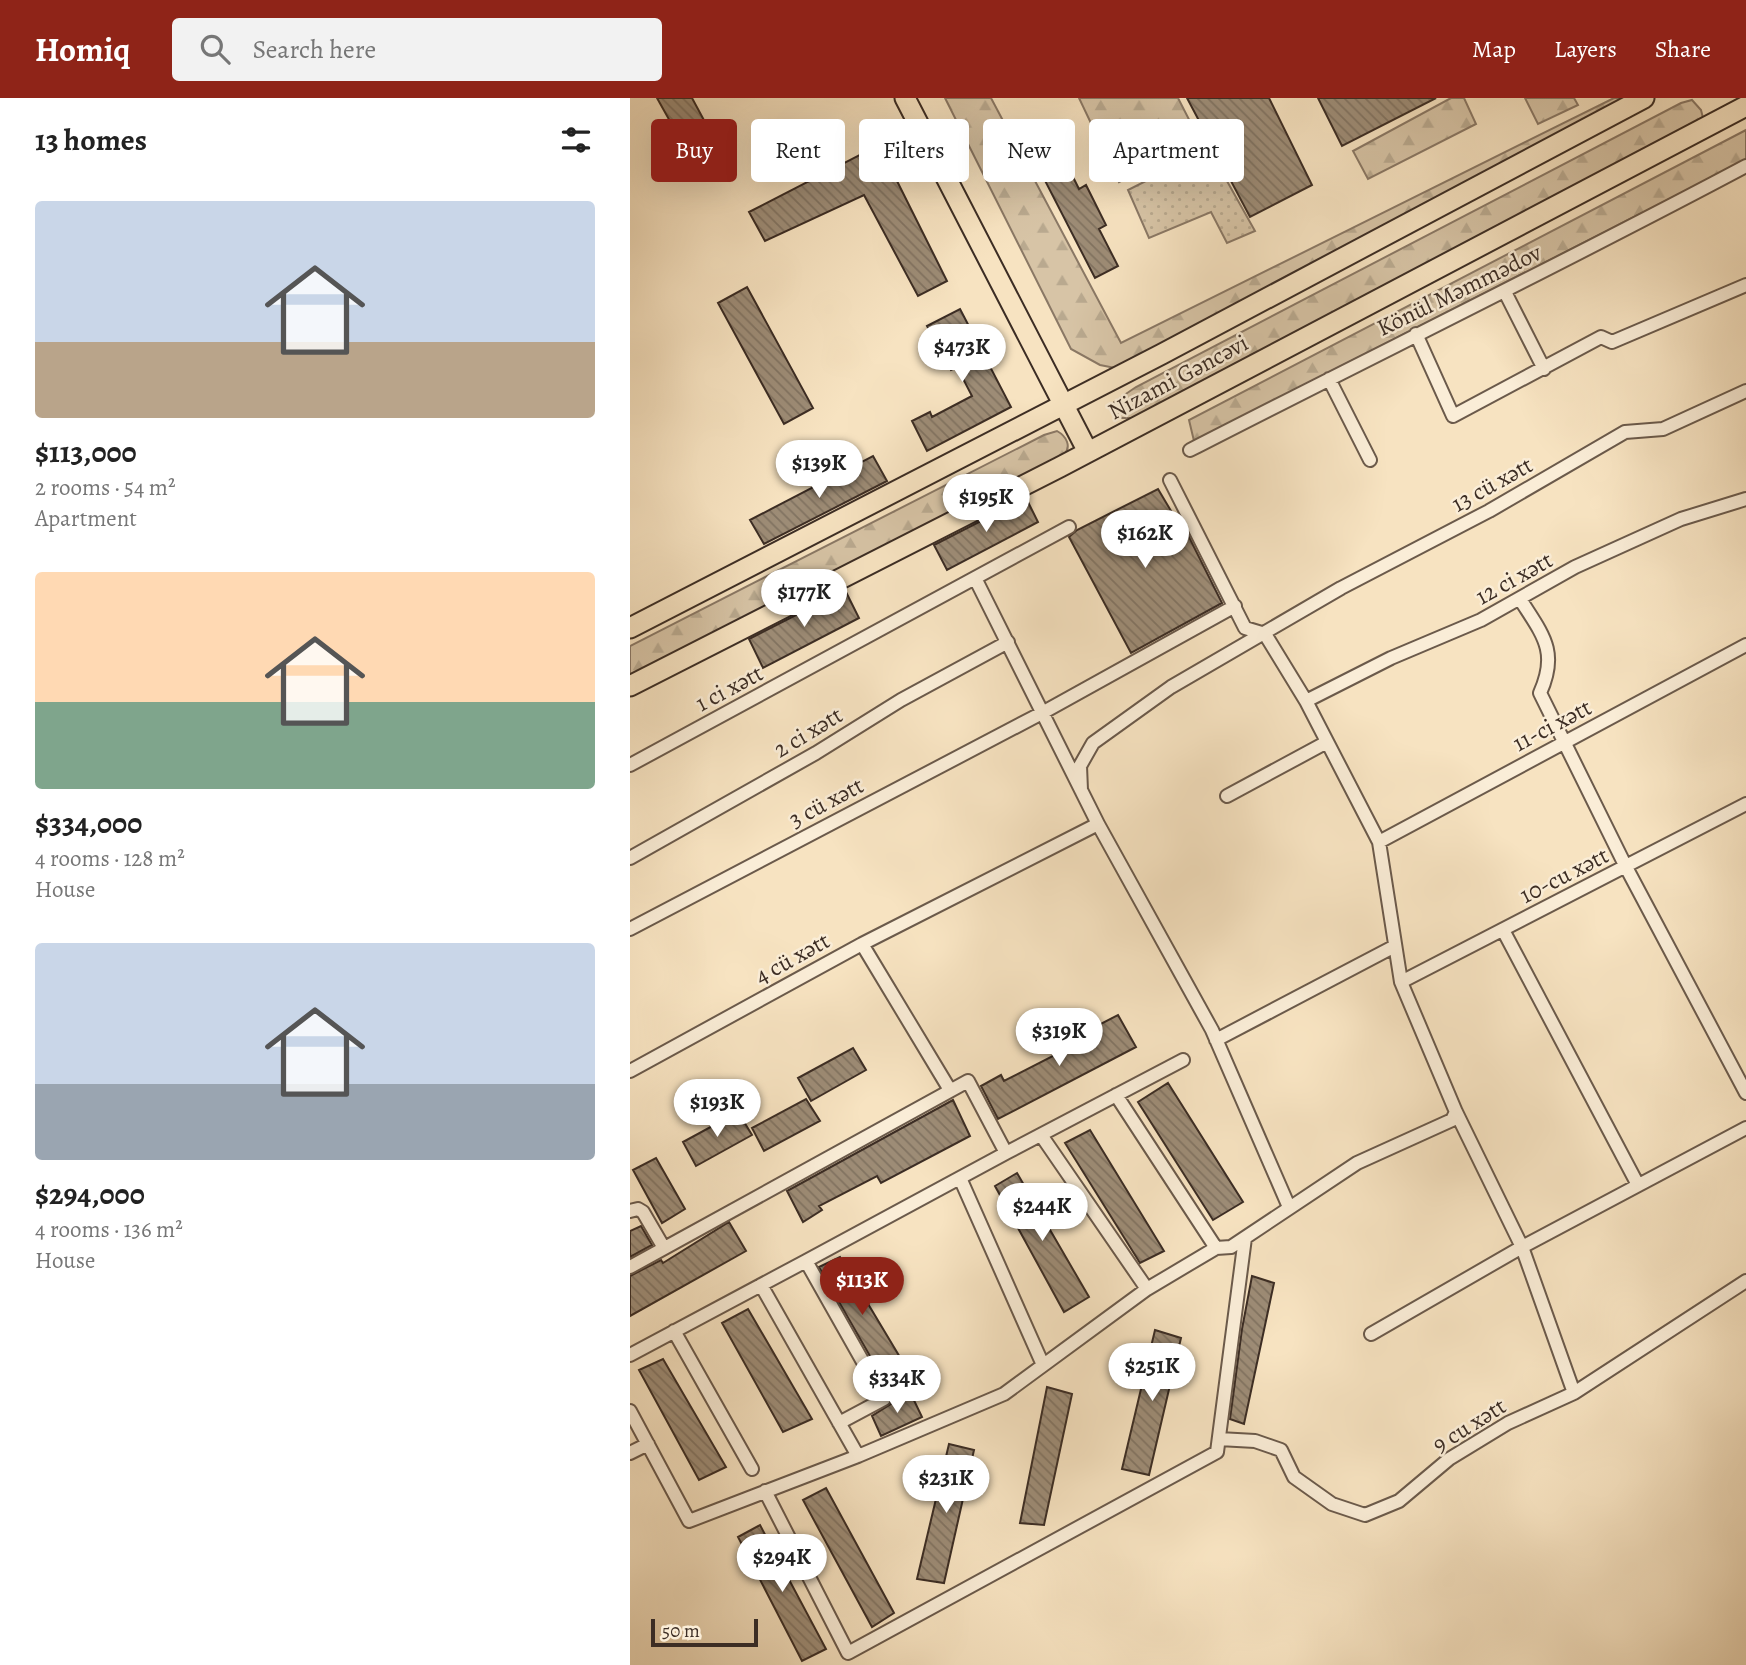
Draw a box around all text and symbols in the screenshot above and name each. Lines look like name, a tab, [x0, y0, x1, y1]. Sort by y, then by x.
search box	[172, 18, 662, 81]
text: Homiq	[35, 27, 130, 72]
icon: search	[196, 30, 234, 68]
text: Search here	[252, 32, 376, 67]
text: Map	[1472, 33, 1516, 65]
text: Layers	[1554, 33, 1617, 65]
text: Share	[1655, 33, 1711, 65]
chip: Buy	[651, 119, 737, 182]
chip: Rent	[751, 119, 845, 182]
chip: Filters	[859, 119, 969, 182]
chip: New	[983, 119, 1075, 182]
chip: Apartment	[1089, 119, 1244, 182]
text: 13 homes	[35, 120, 147, 160]
icon: filters	[557, 121, 595, 159]
street label: Könül Məmmədov	[1371, 236, 1547, 344]
icon: home	[252, 247, 378, 373]
pin: $473K	[913, 324, 1011, 384]
street label: Nizami Gəncəvi	[1102, 327, 1254, 427]
text: $473K	[934, 331, 990, 362]
text: $113,000	[35, 432, 137, 472]
pin: $139K	[770, 440, 868, 500]
text: $139K	[792, 447, 846, 478]
street label: 13 cü xətt	[1446, 449, 1538, 519]
text: 2 rooms · 54 m²	[35, 472, 176, 503]
pin: $195K	[937, 474, 1035, 534]
text: $195K	[959, 481, 1013, 512]
text: Apartment	[35, 503, 137, 534]
pin: $162K	[1096, 510, 1194, 570]
text: $162K	[1117, 517, 1173, 548]
street label: 12 ci xətt	[1470, 544, 1558, 612]
pin: $177K	[755, 570, 853, 629]
text: $177K	[777, 576, 831, 607]
icon: home	[252, 618, 378, 744]
street label: 1 ci xətt	[690, 657, 768, 719]
street label: 11-ci xətt	[1507, 691, 1597, 759]
street label: 2 ci xətt	[767, 699, 849, 765]
street label: 3 cü xətt	[783, 769, 869, 835]
text: $334,000	[35, 803, 142, 843]
street label: 10-cu xətt	[1514, 839, 1614, 911]
text: 4 rooms · 128 m²	[35, 843, 185, 874]
text: House	[35, 874, 95, 905]
street label: 4 cü xətt	[749, 924, 835, 992]
icon: home	[252, 989, 378, 1115]
pin: $319K	[1010, 1009, 1108, 1068]
text: $319K	[1032, 1015, 1086, 1046]
pin: $193K	[668, 1080, 766, 1139]
text: $193K	[690, 1086, 744, 1117]
text: $294,000	[35, 1174, 145, 1214]
pin: $244K	[993, 1184, 1091, 1243]
text: $244K	[1013, 1190, 1071, 1221]
text: 4 rooms · 136 m²	[35, 1214, 183, 1245]
text: House	[35, 1245, 95, 1276]
pin: $113K	[813, 1258, 911, 1317]
text: $113K	[836, 1264, 888, 1295]
pin: $251K	[1103, 1344, 1201, 1403]
text: $251K	[1125, 1350, 1180, 1381]
pin: $334K	[848, 1356, 946, 1415]
text: $334K	[869, 1362, 925, 1393]
street label: 9 cu xətt	[1426, 1390, 1512, 1460]
pin: $231K	[897, 1456, 995, 1515]
text: $231K	[918, 1462, 974, 1493]
pin: $294K	[733, 1534, 831, 1594]
text: $294K	[753, 1541, 811, 1572]
scale bar	[651, 1616, 758, 1648]
text: 50 m	[662, 1618, 700, 1644]

